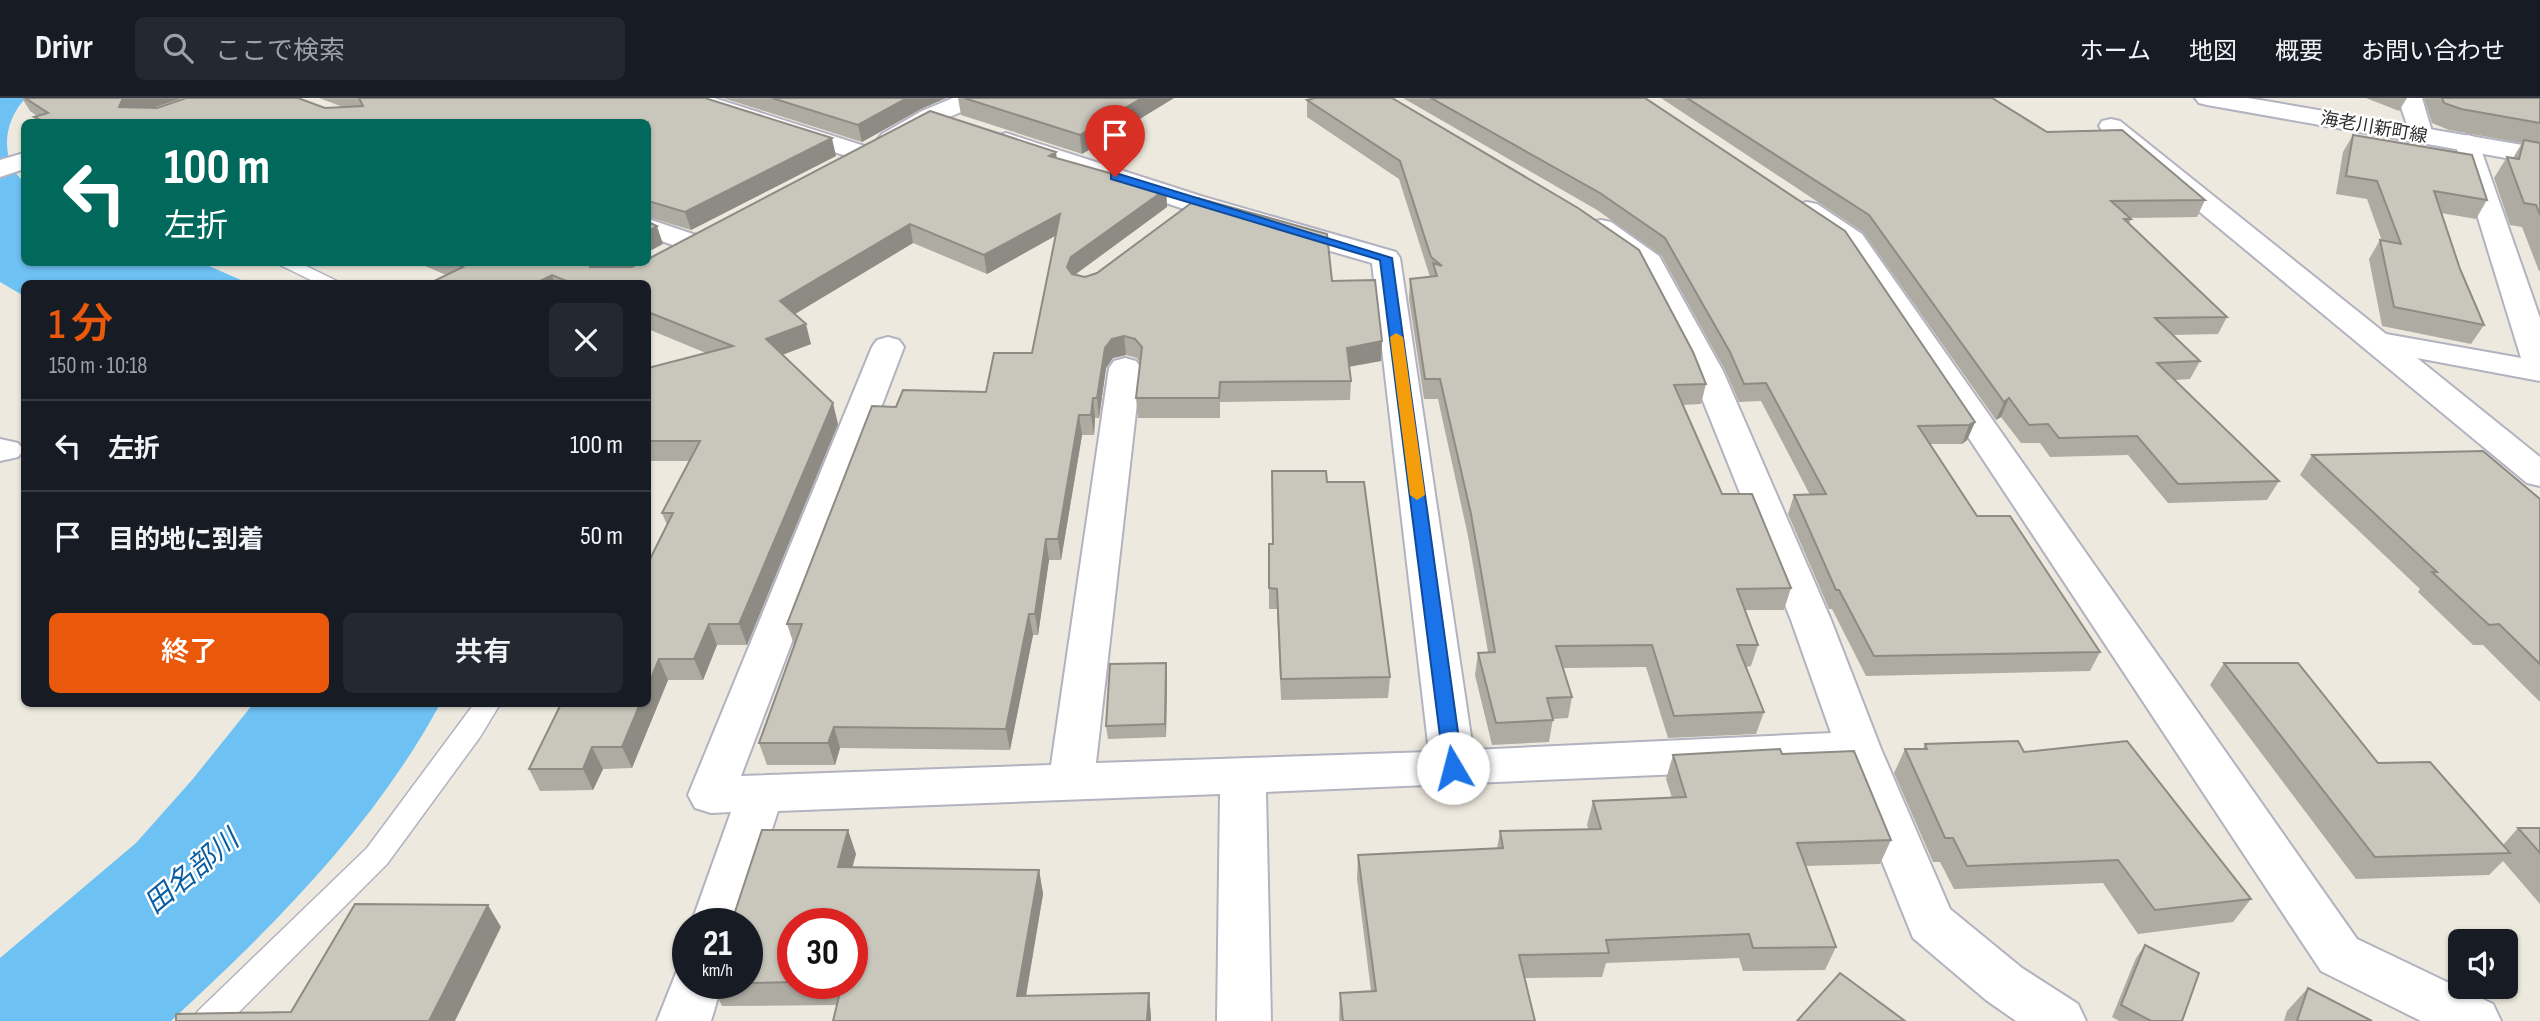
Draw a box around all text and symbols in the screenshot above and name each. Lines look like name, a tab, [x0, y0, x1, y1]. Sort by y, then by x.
search box	[135, 17, 625, 80]
text: Drivr	[35, 28, 93, 68]
icon: search	[159, 29, 197, 67]
text: ここで検索	[215, 36, 345, 67]
text: ホーム	[2080, 37, 2151, 66]
text: 地図	[2189, 37, 2237, 66]
text: 概要	[2275, 37, 2323, 66]
text: お問い合わせ	[2361, 37, 2505, 66]
pin	[1085, 105, 1145, 177]
street label: 海老川新町線	[2319, 108, 2429, 147]
icon: arrive	[1096, 116, 1134, 154]
text: 100 m	[164, 139, 270, 198]
icon: left	[49, 147, 140, 238]
text: 左折	[164, 207, 228, 246]
text: 1 分	[49, 300, 113, 351]
button: close	[549, 303, 623, 377]
text: 150 m · 10:18	[49, 352, 147, 380]
icon: left	[49, 427, 87, 465]
text: 100 m	[570, 430, 623, 461]
text: 左折	[108, 434, 160, 465]
icon: arrive	[49, 518, 87, 556]
text: 50 m	[580, 521, 623, 552]
text: 目的地に到着	[108, 525, 264, 556]
button: 終了	[49, 613, 329, 693]
button: 共有	[343, 613, 623, 693]
position arrow	[1416, 731, 1490, 805]
water label: 田名部川	[138, 822, 248, 921]
speed limit sign: 30	[777, 908, 868, 999]
text: 21	[703, 923, 732, 966]
map controls	[2448, 929, 2518, 999]
button: sound	[2448, 929, 2518, 999]
text: km/h	[702, 960, 733, 981]

